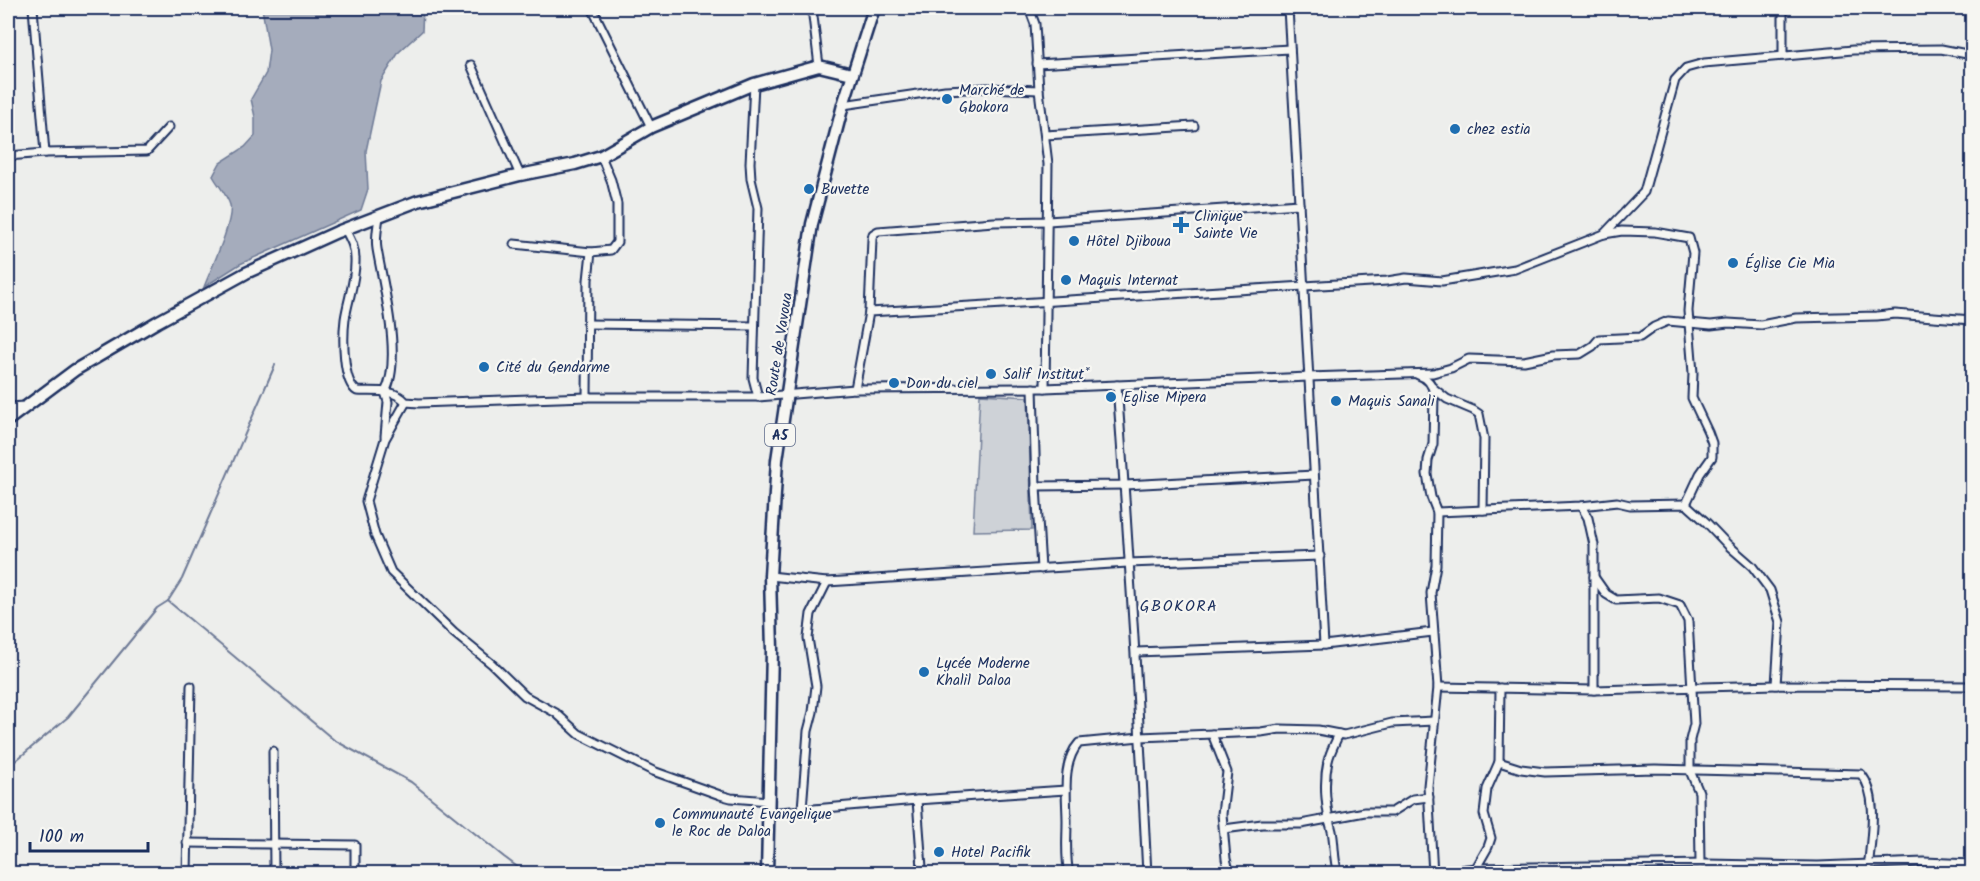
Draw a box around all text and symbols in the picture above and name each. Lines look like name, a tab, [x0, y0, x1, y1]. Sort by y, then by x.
place label: Marché de Gbokora	[959, 79, 1025, 120]
marker: Marché de Gbokora	[940, 92, 954, 106]
place label: chez estia	[1467, 118, 1531, 142]
marker: chez estia	[1448, 122, 1462, 136]
place label: Buvette	[821, 178, 869, 202]
marker: Buvette	[802, 182, 816, 196]
place label: Clinique Sainte Vie	[1194, 205, 1258, 246]
marker: Clinique Sainte Vie	[1172, 216, 1190, 234]
place label: Hôtel Djiboua	[1086, 230, 1171, 254]
marker: Hôtel Djiboua	[1067, 234, 1081, 248]
place label: Église Cie Mia	[1745, 252, 1835, 276]
marker: Église Cie Mia	[1726, 256, 1740, 270]
place label: Maquis Internat	[1078, 269, 1178, 293]
marker: Maquis Internat	[1059, 273, 1073, 287]
street label: Route de Vavoua	[760, 291, 800, 397]
place label: Cité du Gendarme	[496, 356, 610, 380]
marker: Cité du Gendarme	[477, 360, 491, 374]
place label: Salif Institut*	[1003, 363, 1090, 387]
marker: Salif Institut*	[984, 367, 998, 381]
place label: Don du ciel	[906, 372, 978, 396]
marker: Don du ciel	[887, 376, 901, 390]
place label: Eglise Mipera	[1123, 386, 1207, 410]
marker: Eglise Mipera	[1104, 390, 1118, 404]
place label: Maquis Sanali	[1348, 390, 1436, 414]
marker: Maquis Sanali	[1329, 394, 1343, 408]
road number: A5	[765, 424, 795, 446]
district label: GBOKORA	[1140, 594, 1218, 619]
place label: Lycée Moderne Khalil Daloa	[936, 652, 1030, 693]
marker: Lycée Moderne Khalil Daloa	[917, 665, 931, 679]
place label: Communauté Evangelique le Roc de Daloa	[672, 803, 832, 844]
scale bar	[30, 815, 148, 853]
marker: Communauté Evangelique le Roc de Daloa	[653, 816, 667, 830]
text: 100 m	[39, 823, 84, 852]
place label: Hotel Pacifik	[951, 841, 1031, 865]
marker: Hotel Pacifik	[932, 845, 946, 859]

